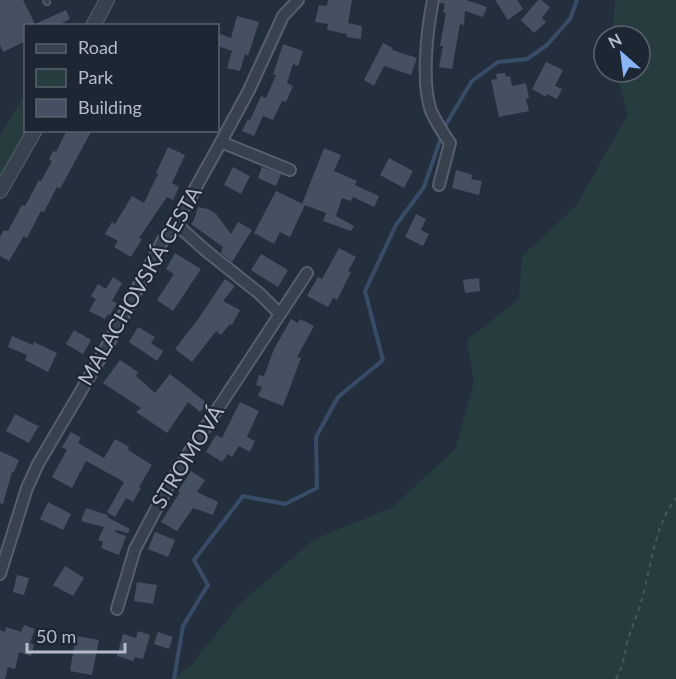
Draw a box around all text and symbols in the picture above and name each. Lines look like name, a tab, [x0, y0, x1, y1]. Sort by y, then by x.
legend	[24, 24, 219, 132]
north arrow	[592, 24, 652, 84]
text: N	[605, 29, 625, 52]
text: Road	[78, 36, 118, 58]
text: Park	[78, 66, 114, 88]
text: Building	[78, 96, 142, 118]
street label: MALACHOVSKÁ CESTA	[71, 181, 206, 389]
street label: STROMOVÁ	[145, 399, 229, 512]
scale bar	[27, 616, 124, 654]
text: 50 m	[36, 625, 76, 647]

